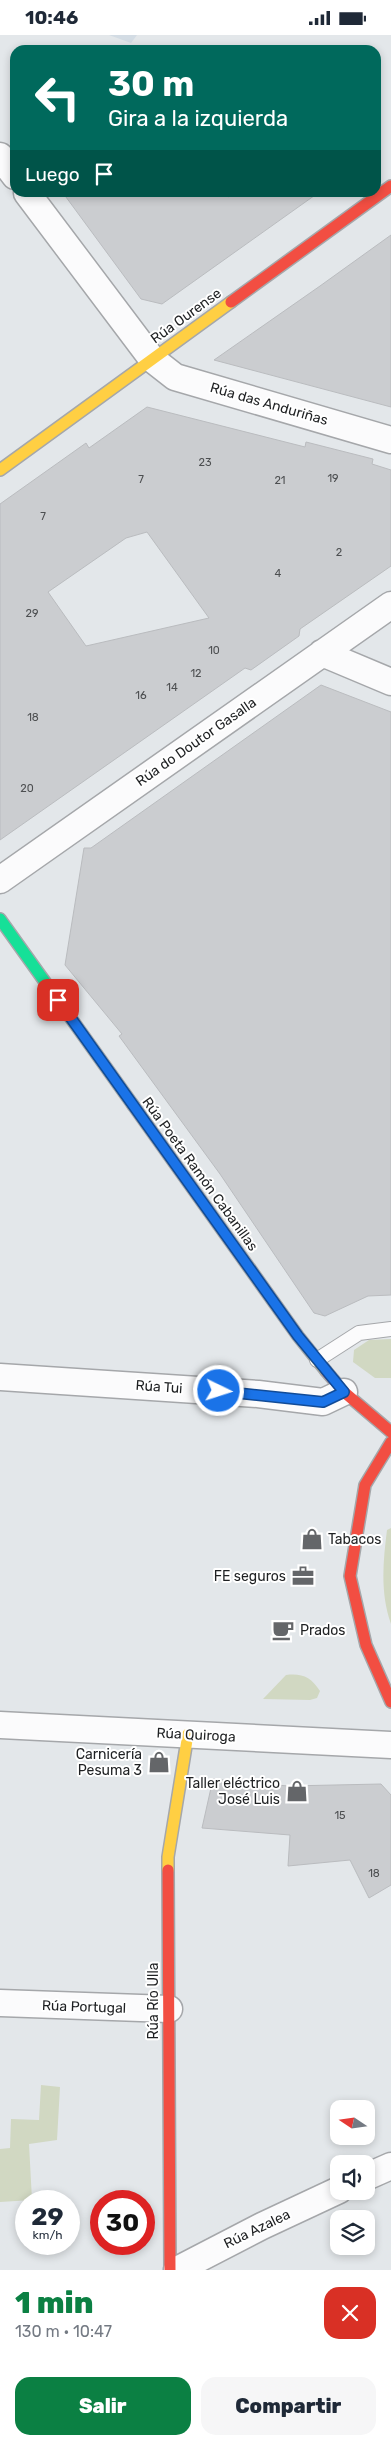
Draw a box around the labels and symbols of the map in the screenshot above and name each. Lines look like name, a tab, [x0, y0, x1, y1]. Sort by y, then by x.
street label: Rúa Ourense	[147, 285, 225, 347]
street label: Rúa das Anduriñas	[208, 379, 330, 429]
house number: 23	[198, 456, 212, 469]
house number: 19	[327, 472, 339, 485]
house number: 7	[138, 473, 144, 486]
house number: 21	[274, 474, 286, 487]
house number: 7	[40, 510, 46, 523]
house number: 2	[336, 546, 342, 559]
house number: 4	[275, 567, 282, 580]
house number: 29	[26, 607, 38, 620]
house number: 10	[208, 644, 220, 657]
house number: 12	[190, 667, 202, 680]
house number: 14	[166, 681, 178, 694]
house number: 16	[135, 689, 147, 702]
street label: Rúa do Doutor Gasalla	[132, 694, 260, 790]
house number: 18	[27, 711, 39, 724]
house number: 20	[20, 782, 34, 795]
pin	[37, 979, 79, 1021]
street label: Rúa Poeta Ramón Cabanillas	[138, 1094, 262, 1254]
position arrow	[192, 1364, 244, 1416]
street label: Rúa Tui	[135, 1377, 183, 1397]
shop icon: Tabacos	[299, 1526, 325, 1552]
place label: Tabacos	[328, 1531, 382, 1548]
office icon: FE seguros	[290, 1563, 316, 1589]
place label: FE seguros	[214, 1568, 286, 1585]
cafe icon: Prados	[270, 1617, 296, 1643]
place label: Prados	[300, 1622, 345, 1639]
street label: Rúa Quiroga	[156, 1724, 236, 1746]
place label: Carnicería Pesuma 3	[76, 1746, 142, 1779]
shop icon: Carnicería Pesuma 3	[146, 1749, 172, 1775]
place label: Taller eléctrico José Luis	[186, 1775, 280, 1808]
shop icon: Taller eléctrico José Luis	[284, 1778, 310, 1804]
house number: 15	[334, 1809, 346, 1822]
house number: 18	[368, 1867, 380, 1880]
street label: Rúa Río Ulla	[145, 1962, 162, 2040]
street label: Rúa Portugal	[42, 1997, 126, 2017]
north arrow	[330, 2100, 375, 2145]
speed limit sign: 30	[90, 2190, 155, 2255]
street label: Rúa Azalea	[221, 2206, 293, 2252]

